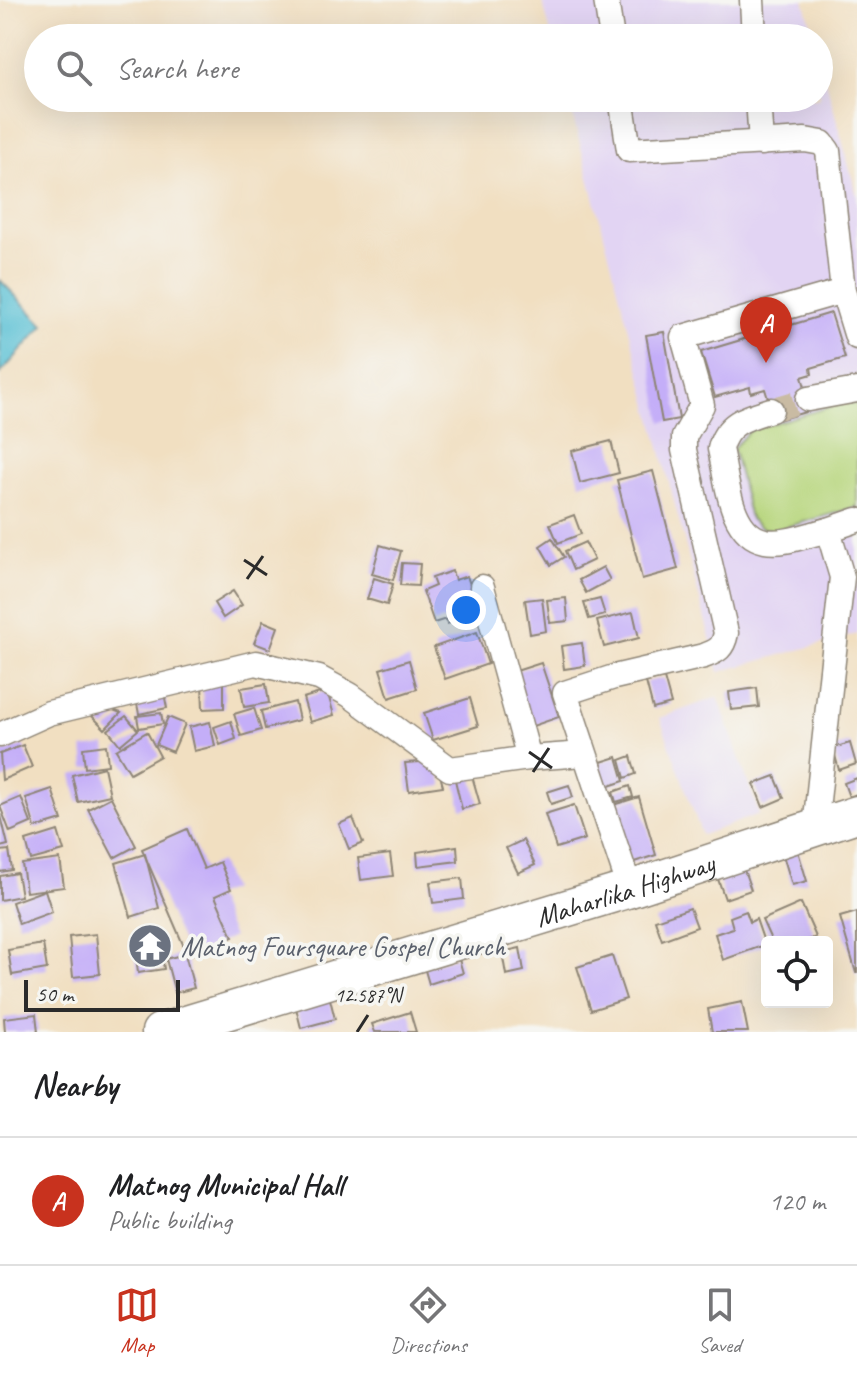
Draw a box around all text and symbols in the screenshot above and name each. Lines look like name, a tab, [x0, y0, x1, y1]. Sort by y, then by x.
search box	[24, 24, 833, 112]
icon: search	[52, 46, 96, 90]
text: Search here	[116, 49, 238, 87]
pin: A	[740, 297, 792, 363]
your location	[446, 590, 486, 630]
street label: Maharlika Highway	[531, 844, 721, 934]
temple icon: Matnog Foursquare Gospel Church	[126, 922, 174, 970]
place label: Matnog Foursquare Gospel Church	[181, 929, 507, 964]
map controls	[761, 936, 833, 1008]
button: locate	[761, 936, 833, 1008]
scale bar	[24, 976, 180, 1012]
text: 50 m	[36, 980, 73, 1008]
text: 12.587°N	[335, 983, 404, 1008]
text: Nearby	[32, 1063, 118, 1106]
text: Matnog Municipal Hall	[108, 1166, 343, 1204]
text: A	[51, 1185, 65, 1218]
text: 120 m	[769, 1185, 825, 1218]
text: Public building	[108, 1204, 231, 1237]
tab: Map	[115, 1283, 159, 1359]
tab: Directions	[390, 1283, 467, 1359]
tab: Saved	[698, 1283, 742, 1359]

